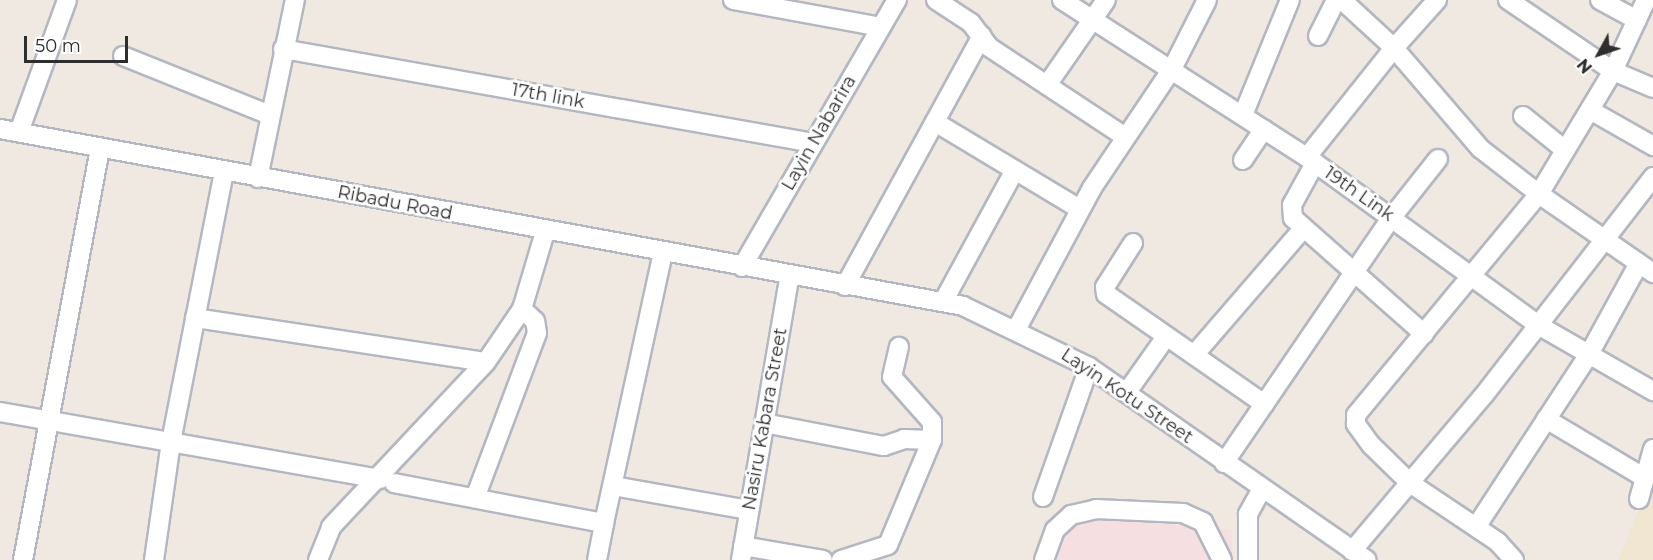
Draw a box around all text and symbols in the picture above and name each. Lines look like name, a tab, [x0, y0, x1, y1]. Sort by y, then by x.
scale bar	[27, 24, 130, 62]
north arrow	[1569, 24, 1629, 84]
text: 50 m	[35, 35, 81, 57]
text: N	[1573, 55, 1596, 77]
street label: Layin Nabarira	[777, 72, 861, 194]
street label: 17th link	[510, 79, 586, 113]
street label: 19th Link	[1320, 162, 1398, 226]
street label: Ribadu Road	[336, 181, 454, 225]
street label: Nasiru Kabara Street	[738, 326, 792, 512]
street label: Layin Kotu Street	[1057, 344, 1197, 448]

